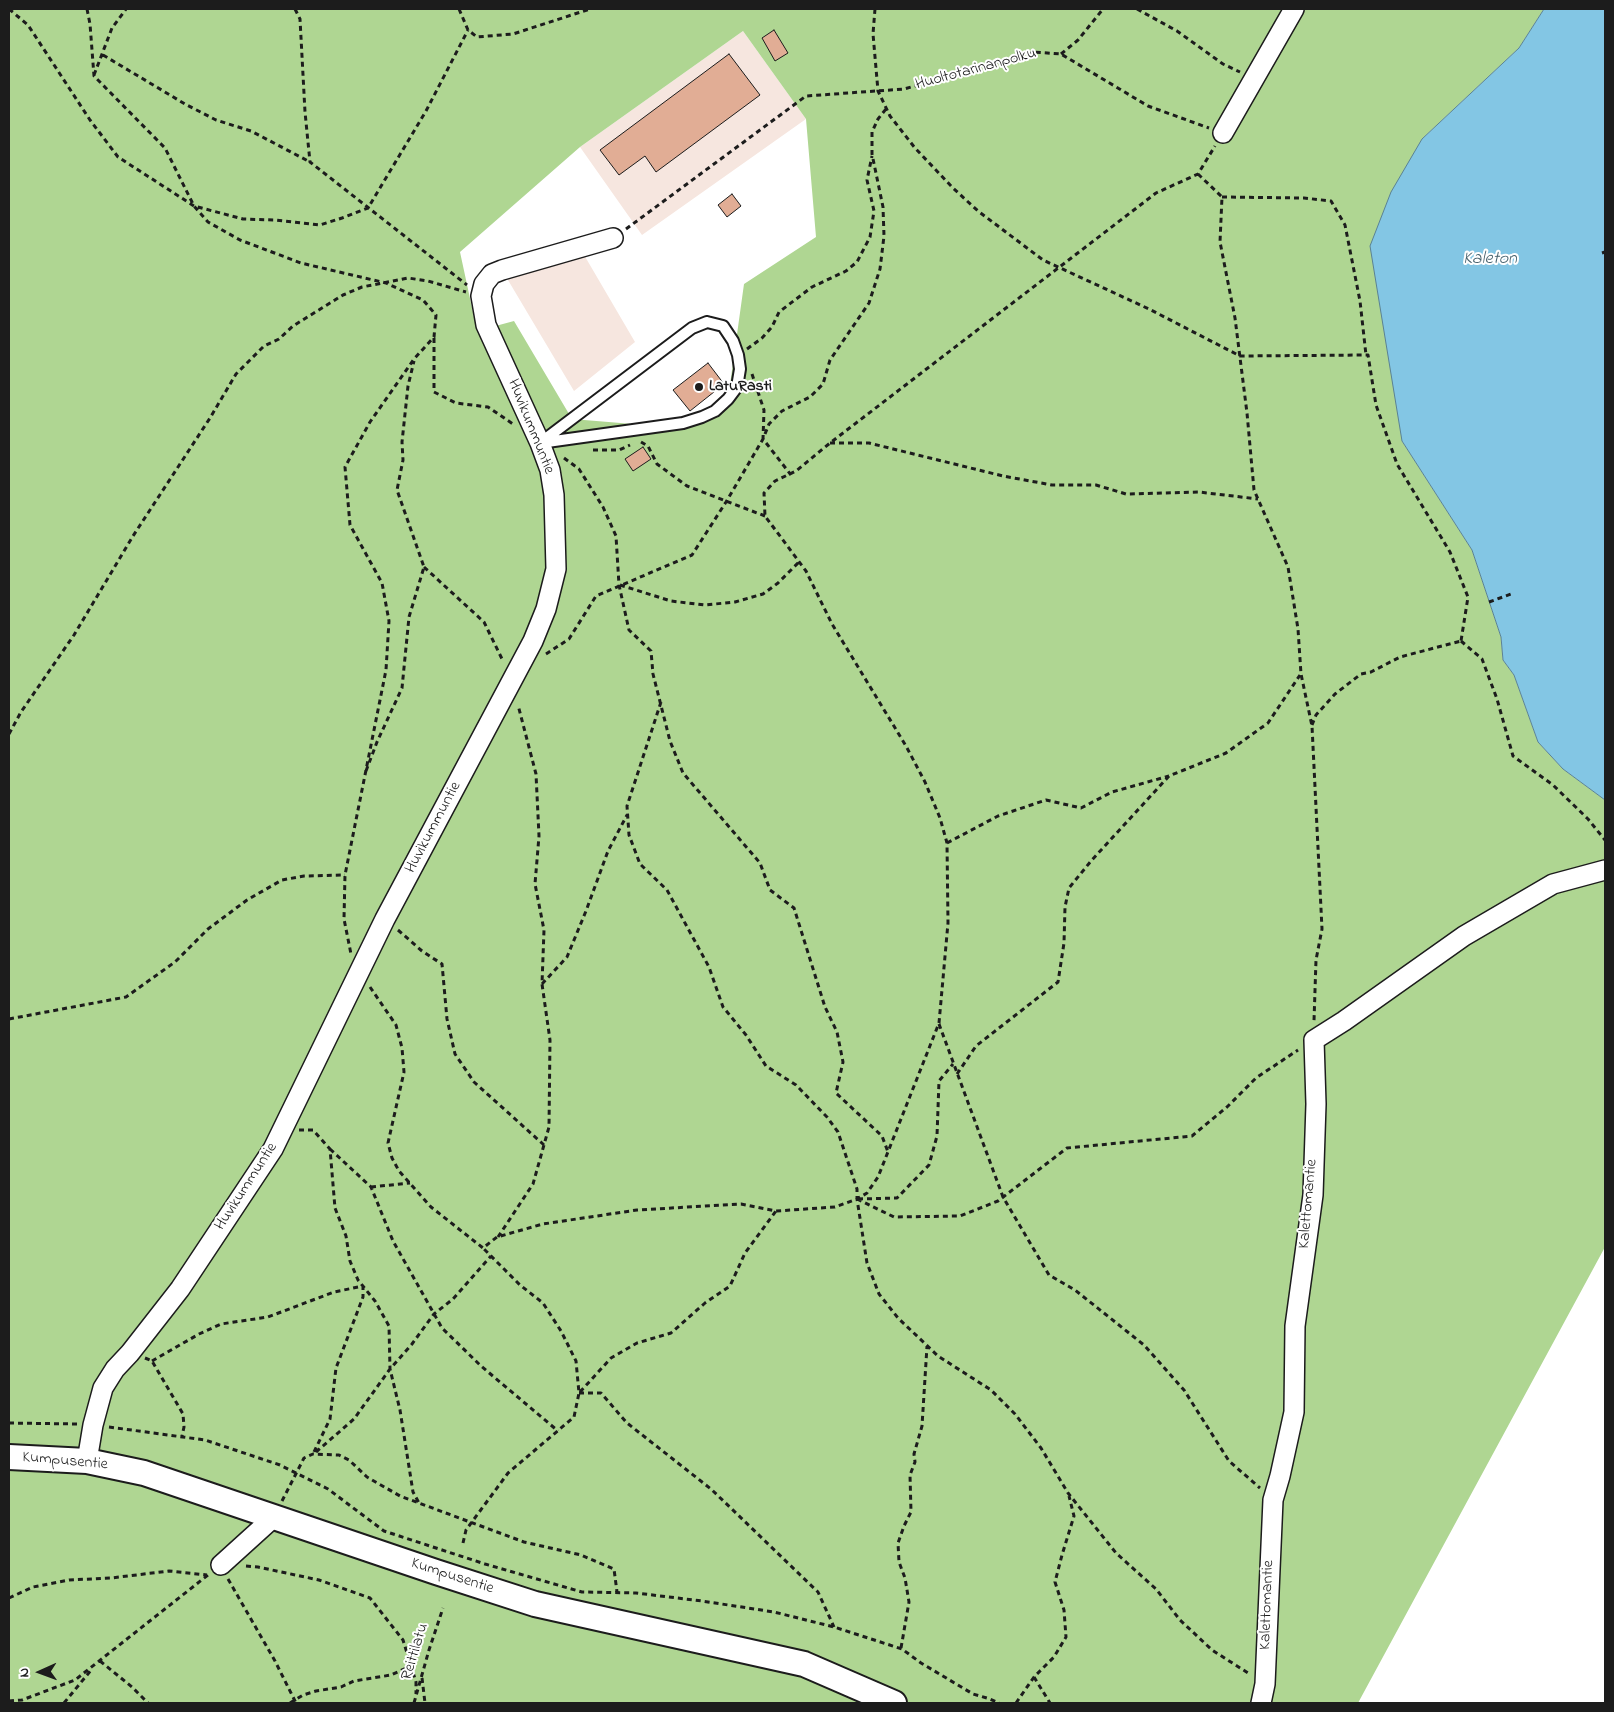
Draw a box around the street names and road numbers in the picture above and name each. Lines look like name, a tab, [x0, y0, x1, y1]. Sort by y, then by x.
street label: Huoltotarinanpolku	[914, 45, 1038, 95]
street label: Huvikummuntie	[502, 377, 558, 477]
street label: Huvikummuntie	[402, 779, 466, 877]
street label: Huvikummuntie	[211, 1139, 283, 1235]
street label: Kalettomantie	[1296, 1158, 1322, 1250]
street label: Kumpusentie	[21, 1449, 109, 1475]
street label: Kumpusentie	[408, 1555, 496, 1599]
street label: Kalettomantie	[1257, 1560, 1279, 1650]
street label: Reittilatu	[398, 1621, 434, 1683]

